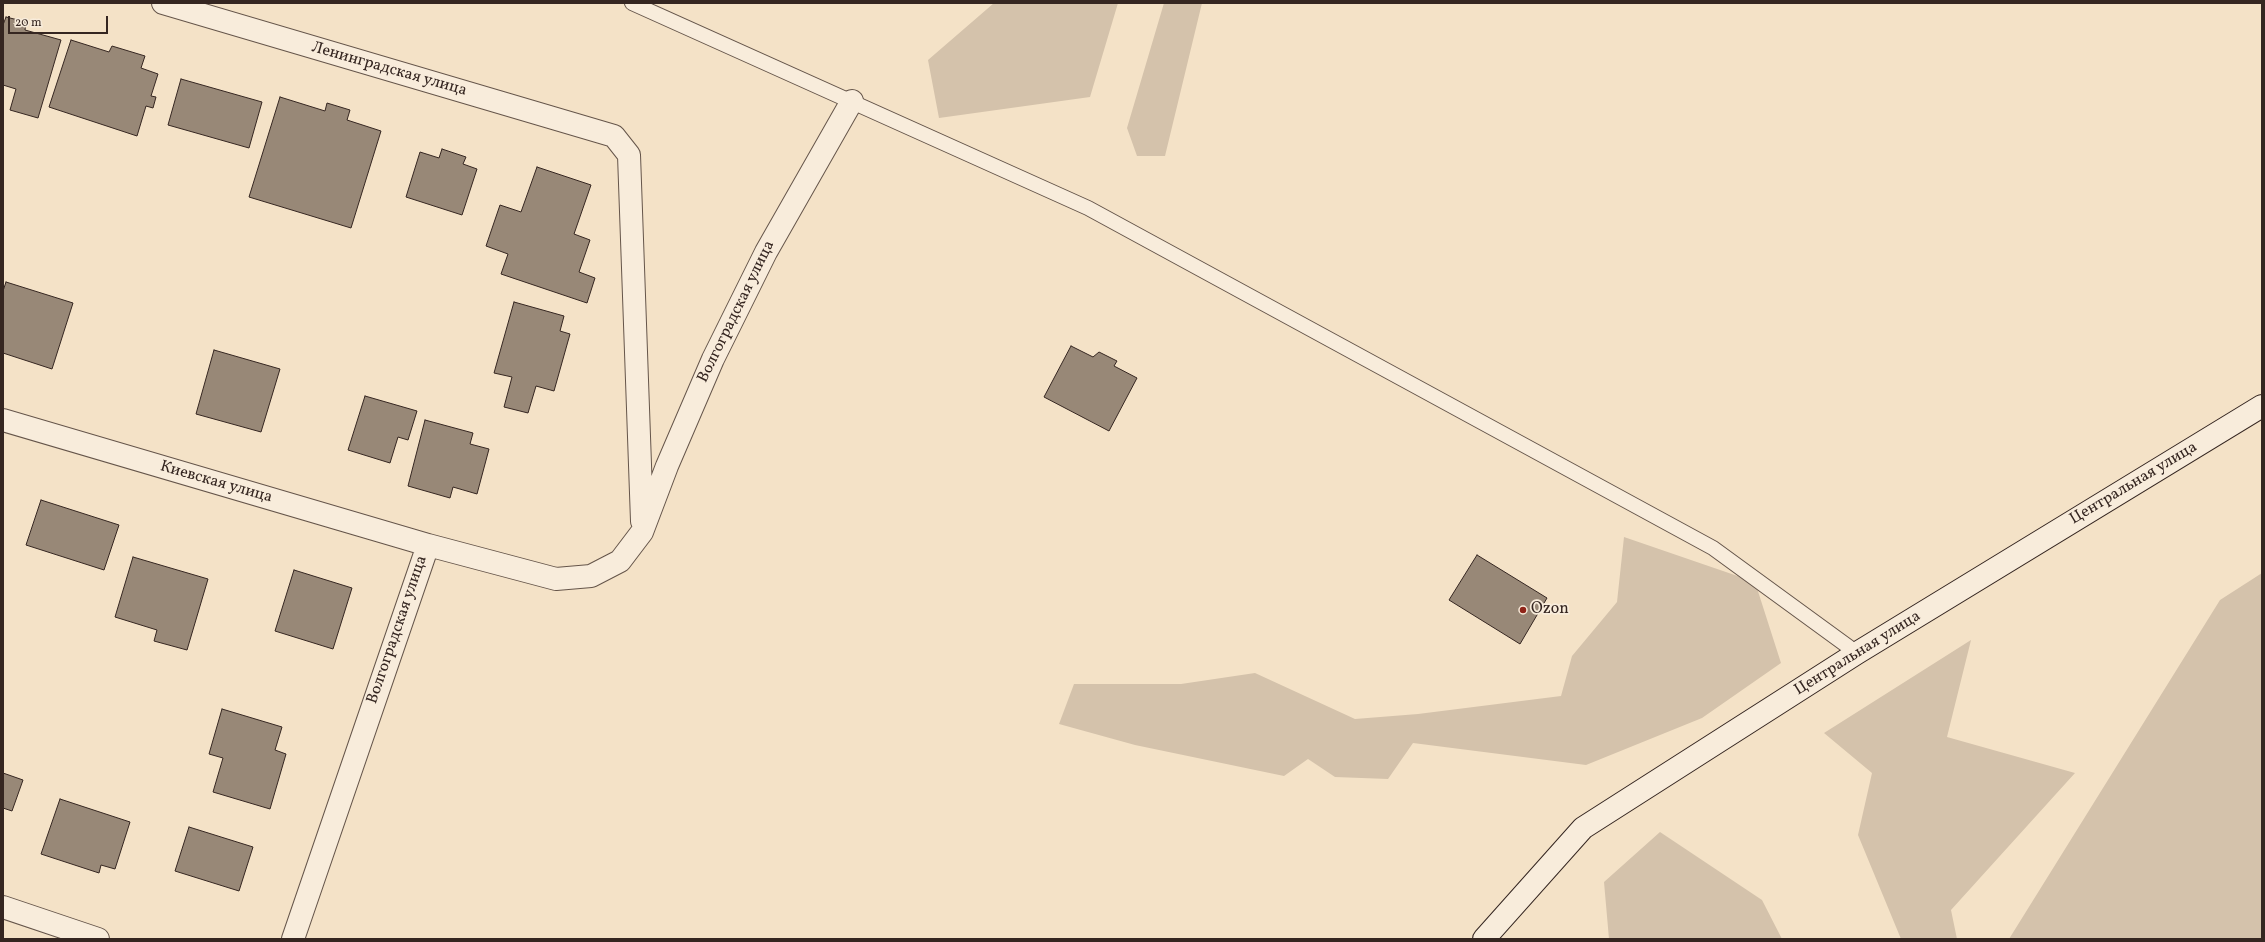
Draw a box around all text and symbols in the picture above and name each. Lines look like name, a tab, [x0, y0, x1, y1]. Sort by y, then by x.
scale bar	[10, 8, 110, 34]
text: 20 m	[15, 15, 42, 31]
street label: Ленинградская улица	[309, 39, 469, 101]
street label: Волгоградская улица	[694, 238, 780, 386]
street label: Центральная улица	[2067, 438, 2201, 530]
street label: Киевская улица	[158, 458, 274, 508]
street label: Волгоградская улица	[364, 553, 432, 707]
place label: Ozon	[1531, 600, 1569, 620]
marker: Ozon	[1518, 605, 1528, 615]
street label: Центральная улица	[1791, 607, 1925, 701]

